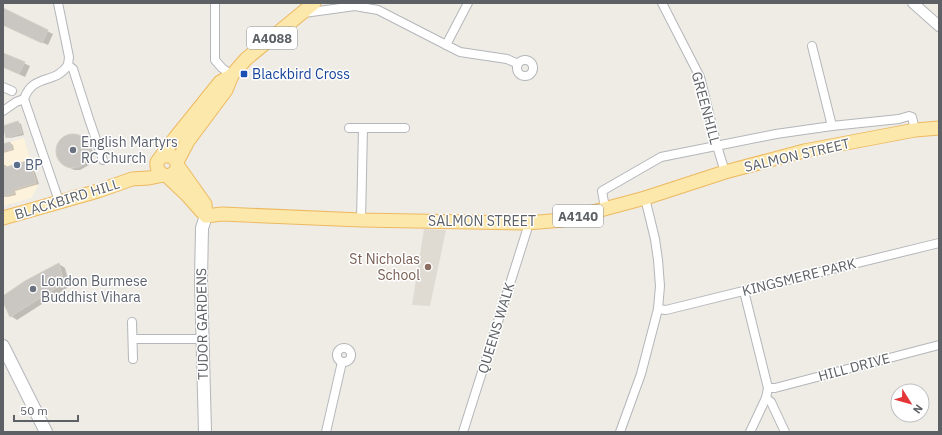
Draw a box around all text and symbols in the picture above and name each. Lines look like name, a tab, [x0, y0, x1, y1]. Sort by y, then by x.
road number: A4088	[247, 27, 297, 49]
place label: Blackbird Cross	[252, 65, 350, 83]
marker: Blackbird Cross	[239, 69, 249, 79]
street label: GREENHILL	[688, 70, 724, 146]
place label: English Martyrs RC Church	[81, 133, 178, 167]
street label: SALMON STREET	[742, 134, 852, 176]
marker: English Martyrs RC Church	[68, 145, 78, 155]
place label: BP	[25, 156, 43, 174]
marker: BP	[12, 160, 22, 170]
street label: BLACKBIRD HILL	[12, 175, 122, 223]
road number: A4140	[553, 205, 603, 227]
street label: SALMON STREET	[428, 212, 536, 230]
place label: St Nicholas School	[349, 250, 420, 284]
street label: KINGSMERE PARK	[740, 254, 858, 300]
marker: St Nicholas School	[423, 262, 433, 272]
street label: TUDOR GARDENS	[192, 268, 212, 380]
place label: London Burmese Buddhist Vihara	[41, 272, 148, 306]
street label: QUEENS WALK	[474, 280, 518, 376]
marker: London Burmese Buddhist Vihara	[28, 284, 38, 294]
street label: HILL DRIVE	[816, 349, 892, 385]
north arrow	[890, 383, 930, 423]
scale bar	[14, 397, 78, 423]
text: N	[910, 402, 926, 416]
text: 50 m	[20, 403, 48, 418]

